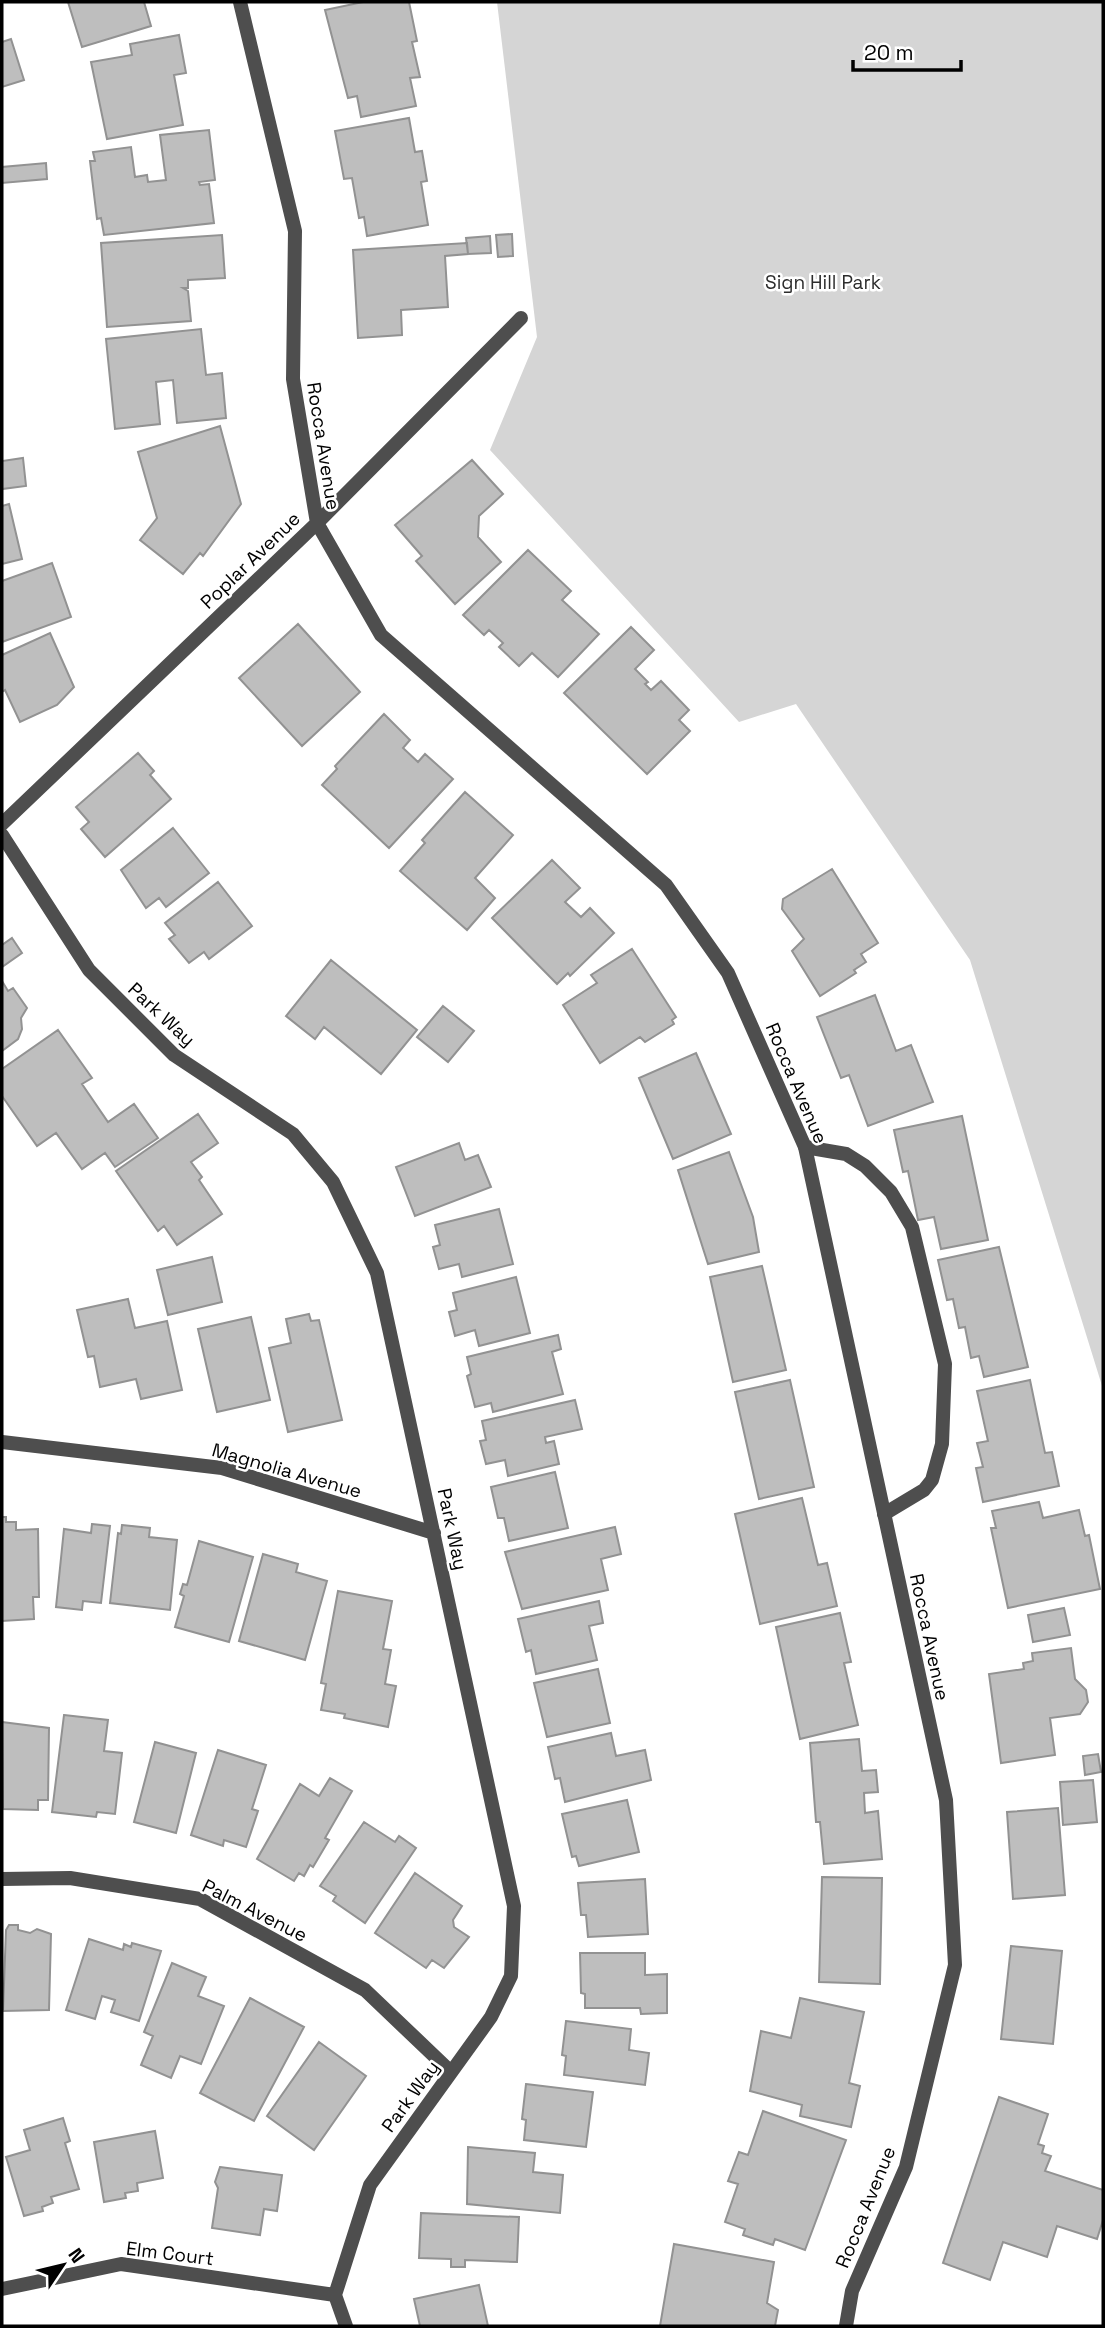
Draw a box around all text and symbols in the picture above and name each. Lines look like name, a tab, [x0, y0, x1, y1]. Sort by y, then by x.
scale bar	[853, 28, 962, 72]
text: 20 m	[864, 39, 914, 66]
park label: Sign Hill Park	[765, 270, 881, 295]
street label: Rocca Avenue	[301, 380, 346, 512]
street label: Poplar Avenue	[195, 506, 306, 614]
street label: Park Way	[123, 977, 201, 1052]
street label: Rocca Avenue	[760, 1019, 833, 1148]
street label: Magnolia Avenue	[209, 1437, 365, 1504]
street label: Park Way	[432, 1486, 473, 1572]
street label: Rocca Avenue	[904, 1571, 955, 1703]
street label: Palm Avenue	[198, 1873, 312, 1948]
street label: Park Way	[376, 2055, 445, 2137]
street label: Rocca Avenue	[830, 2143, 901, 2272]
north arrow	[28, 2230, 98, 2300]
street label: Elm Court	[125, 2236, 215, 2271]
text: N	[63, 2243, 90, 2268]

